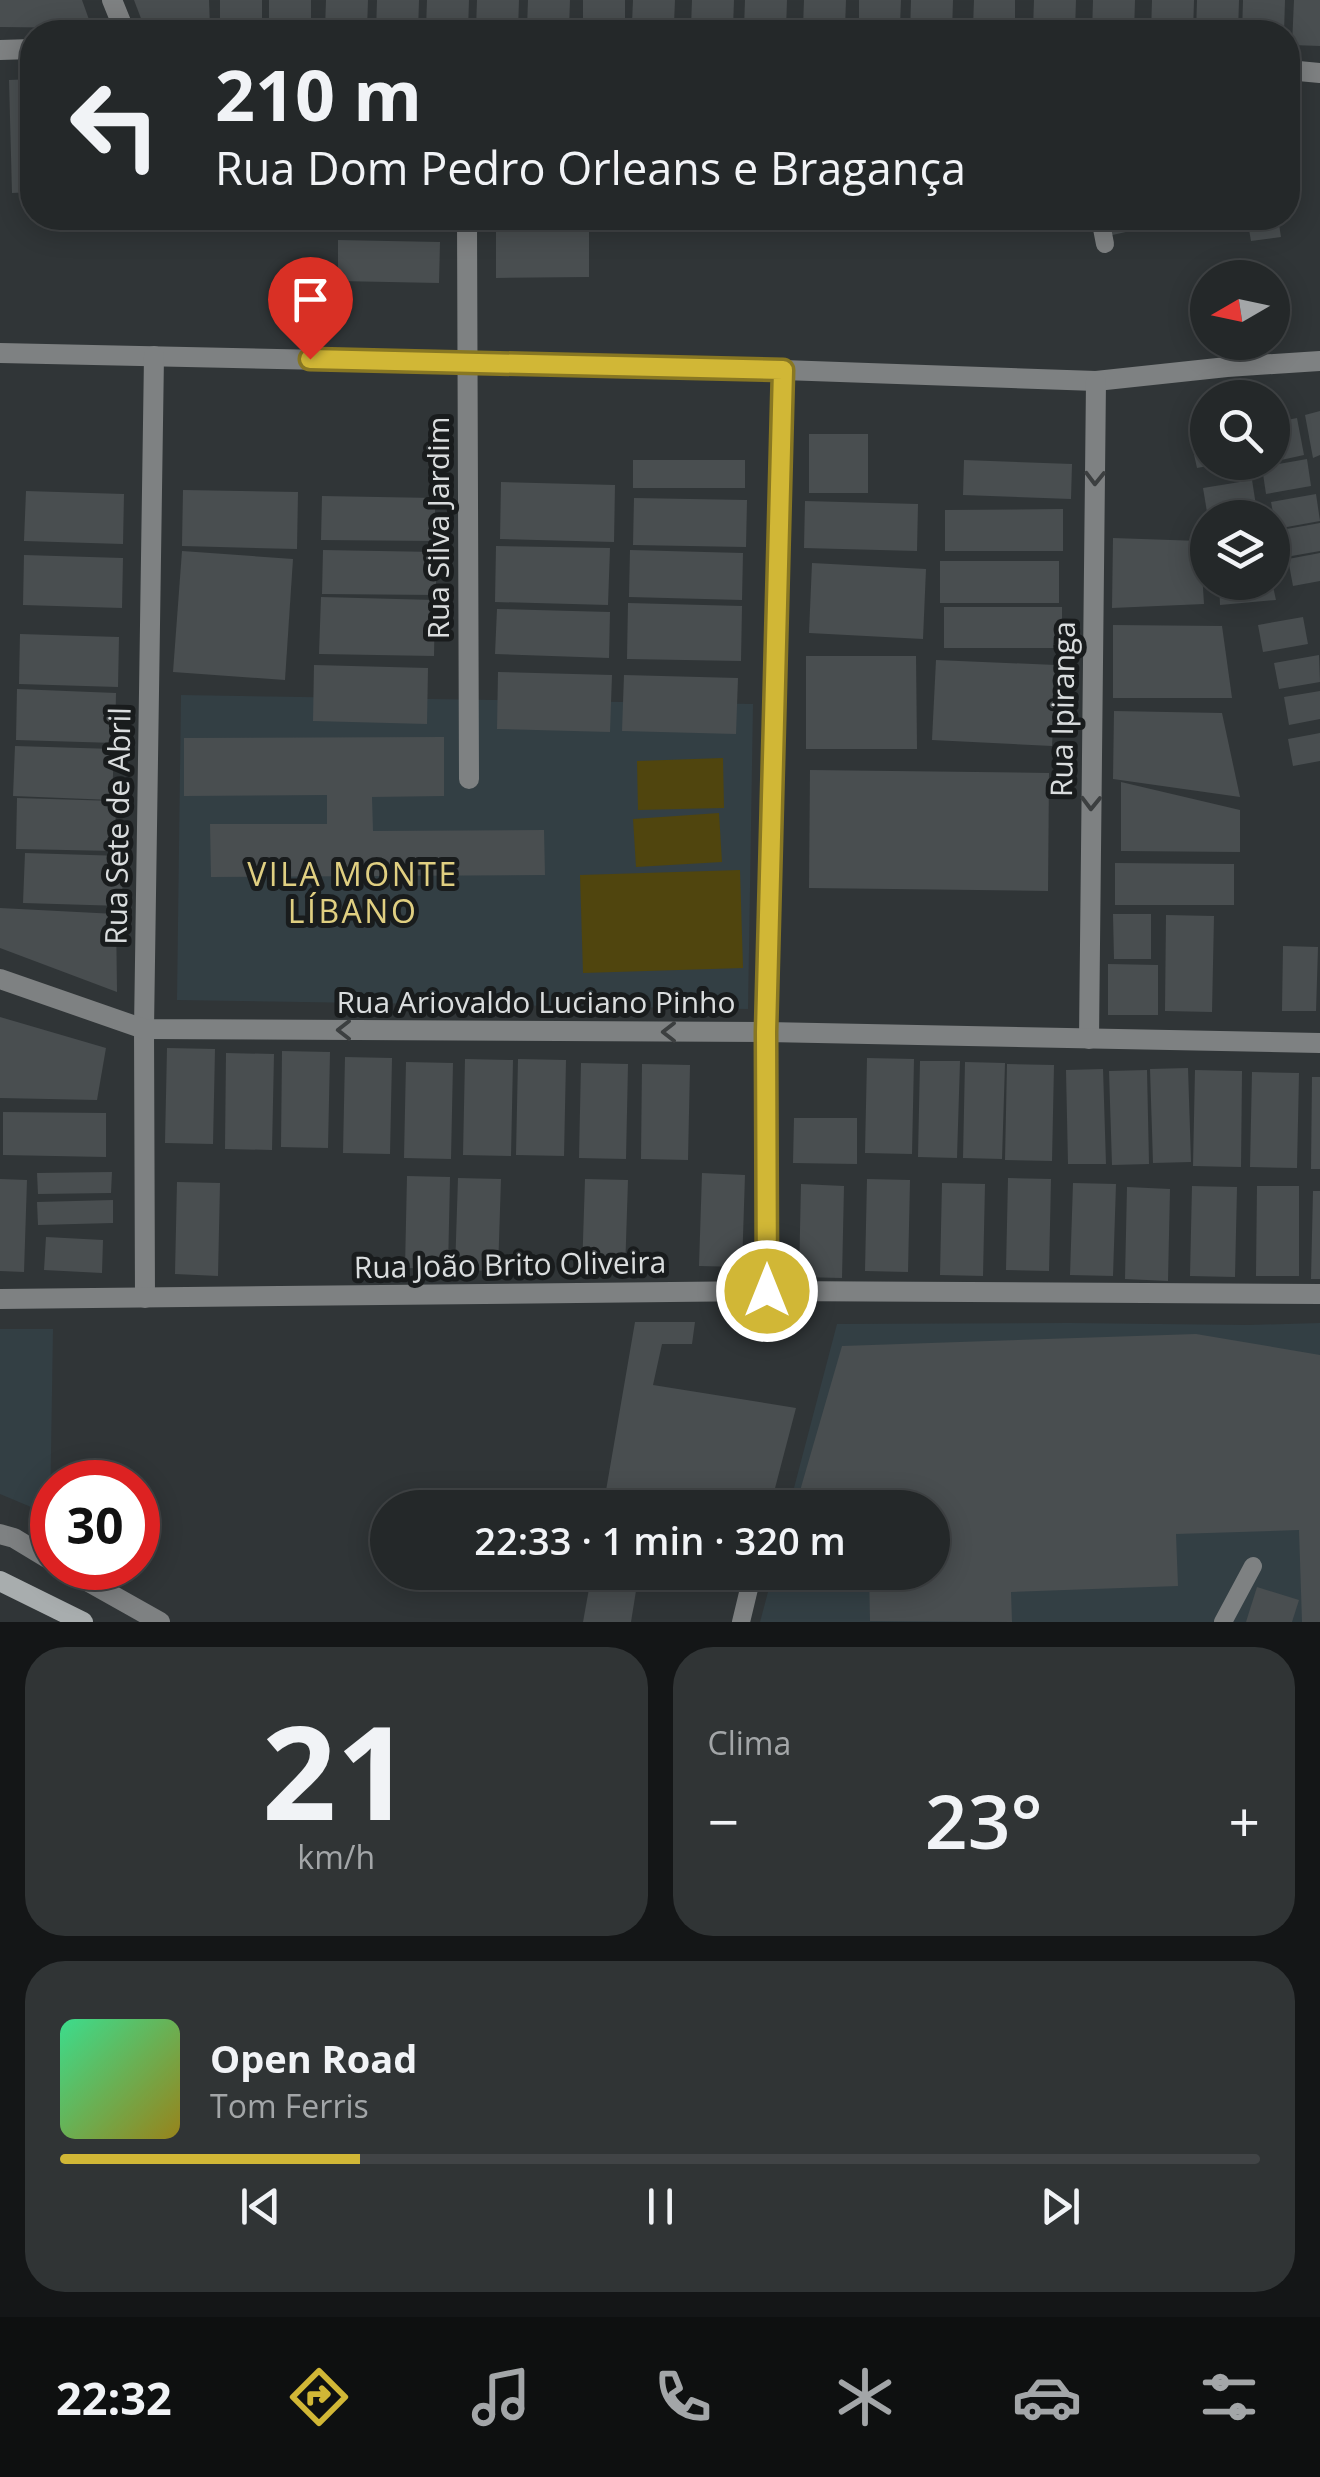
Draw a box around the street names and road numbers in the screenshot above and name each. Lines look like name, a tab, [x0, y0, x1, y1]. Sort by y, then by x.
street label: Rua Silva Jardim	[417, 416, 458, 640]
street label: Rua Ipiranga	[1040, 621, 1084, 797]
street label: Rua Sete de Abril	[94, 707, 140, 945]
street label: Rua Ariovaldo Luciano Pinho	[336, 981, 736, 1022]
street label: Rua João Brito Oliveira	[353, 1241, 667, 1287]

